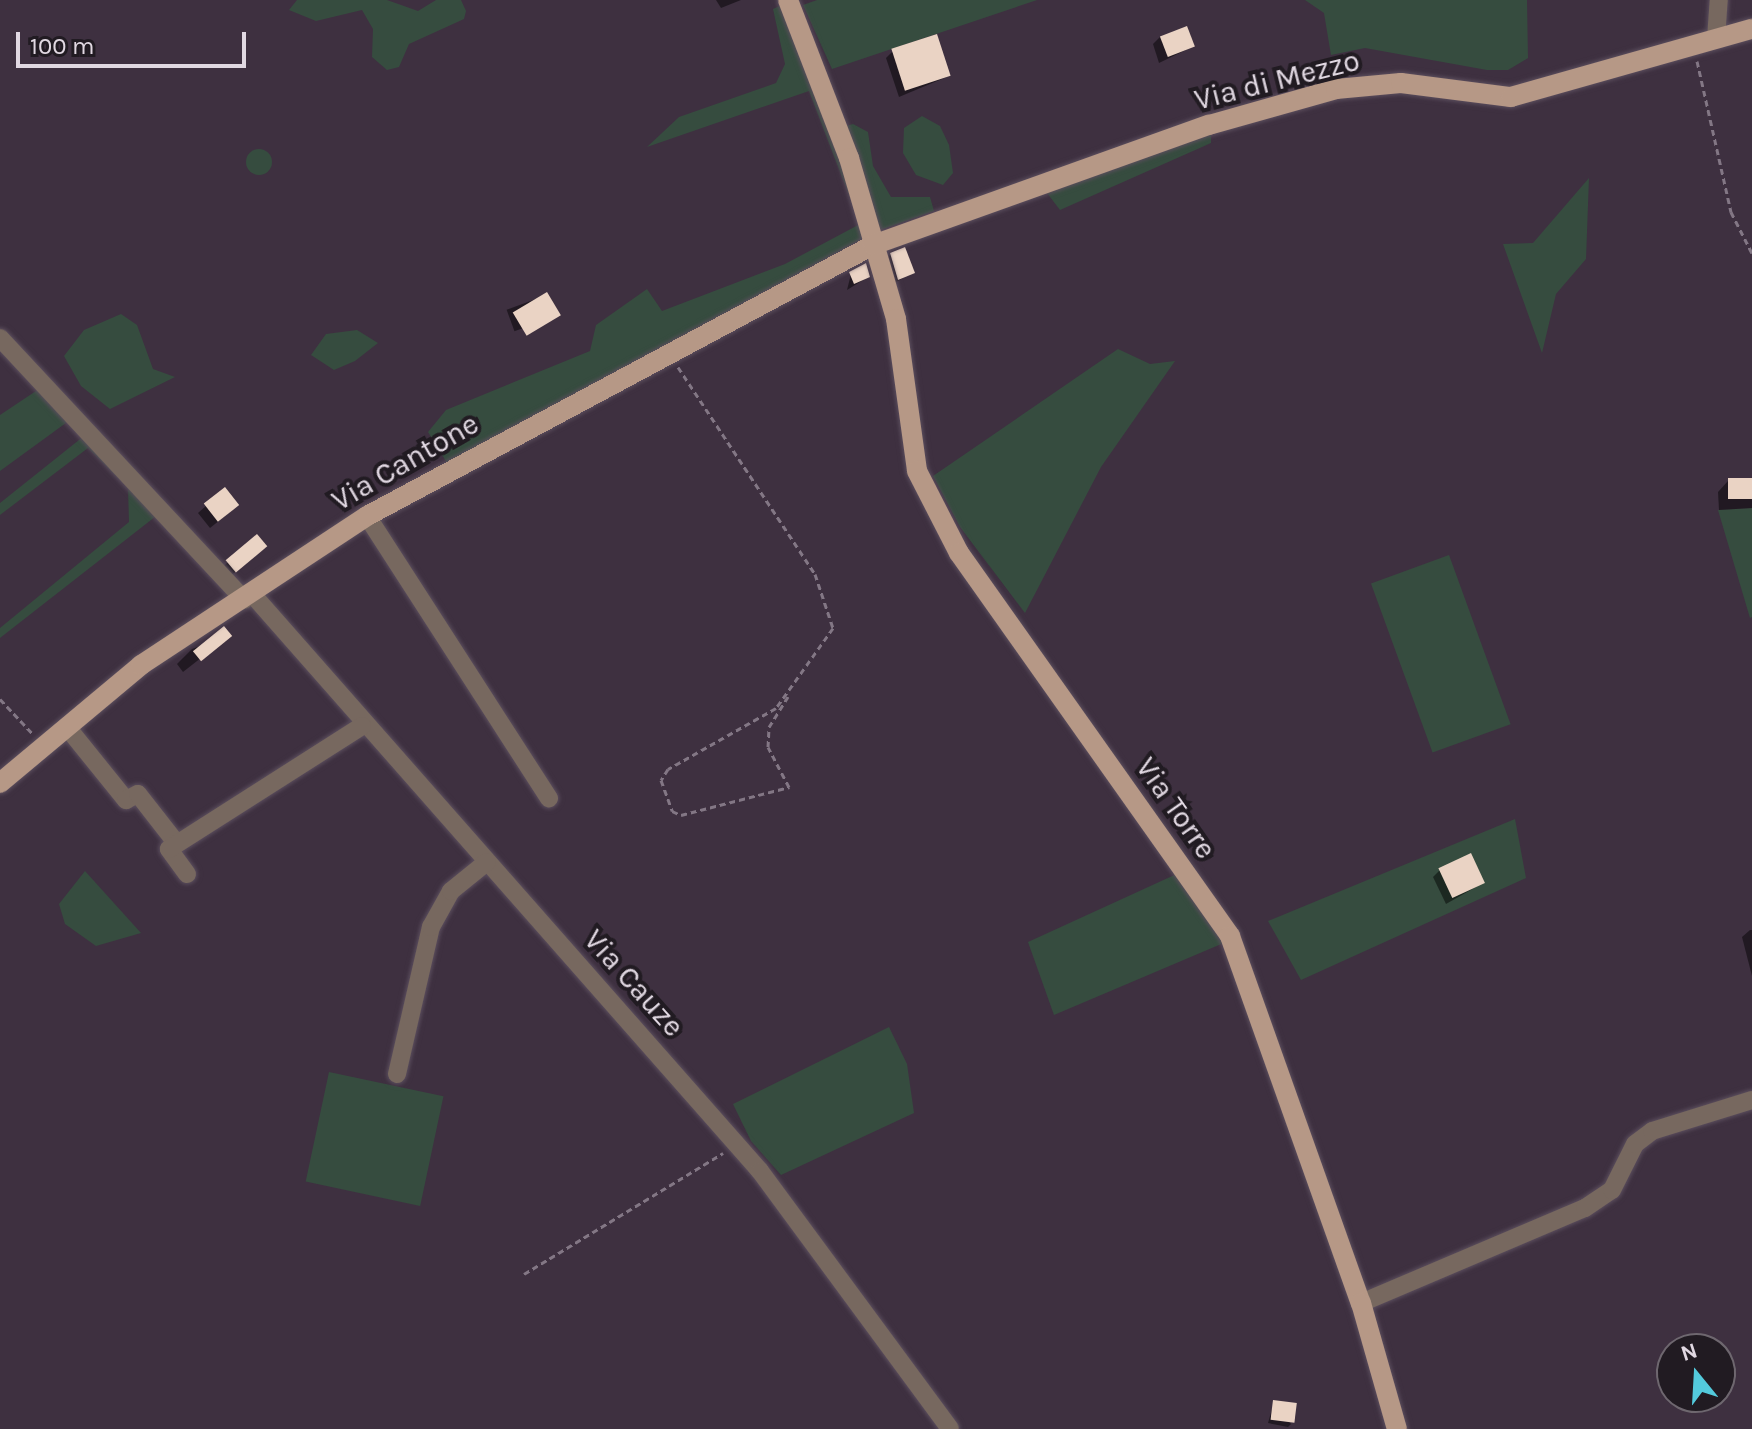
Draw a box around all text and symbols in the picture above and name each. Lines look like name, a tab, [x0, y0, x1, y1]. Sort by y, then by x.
scale bar	[20, 16, 250, 66]
text: 100 m	[30, 32, 95, 60]
street label: Via di Mezzo	[1191, 42, 1363, 118]
street label: Via Cantone	[325, 405, 485, 519]
street label: Via Torre	[1128, 750, 1224, 866]
street label: Via Cauze	[576, 922, 692, 1044]
north arrow	[1656, 1333, 1736, 1413]
text: N	[1678, 1337, 1701, 1367]

